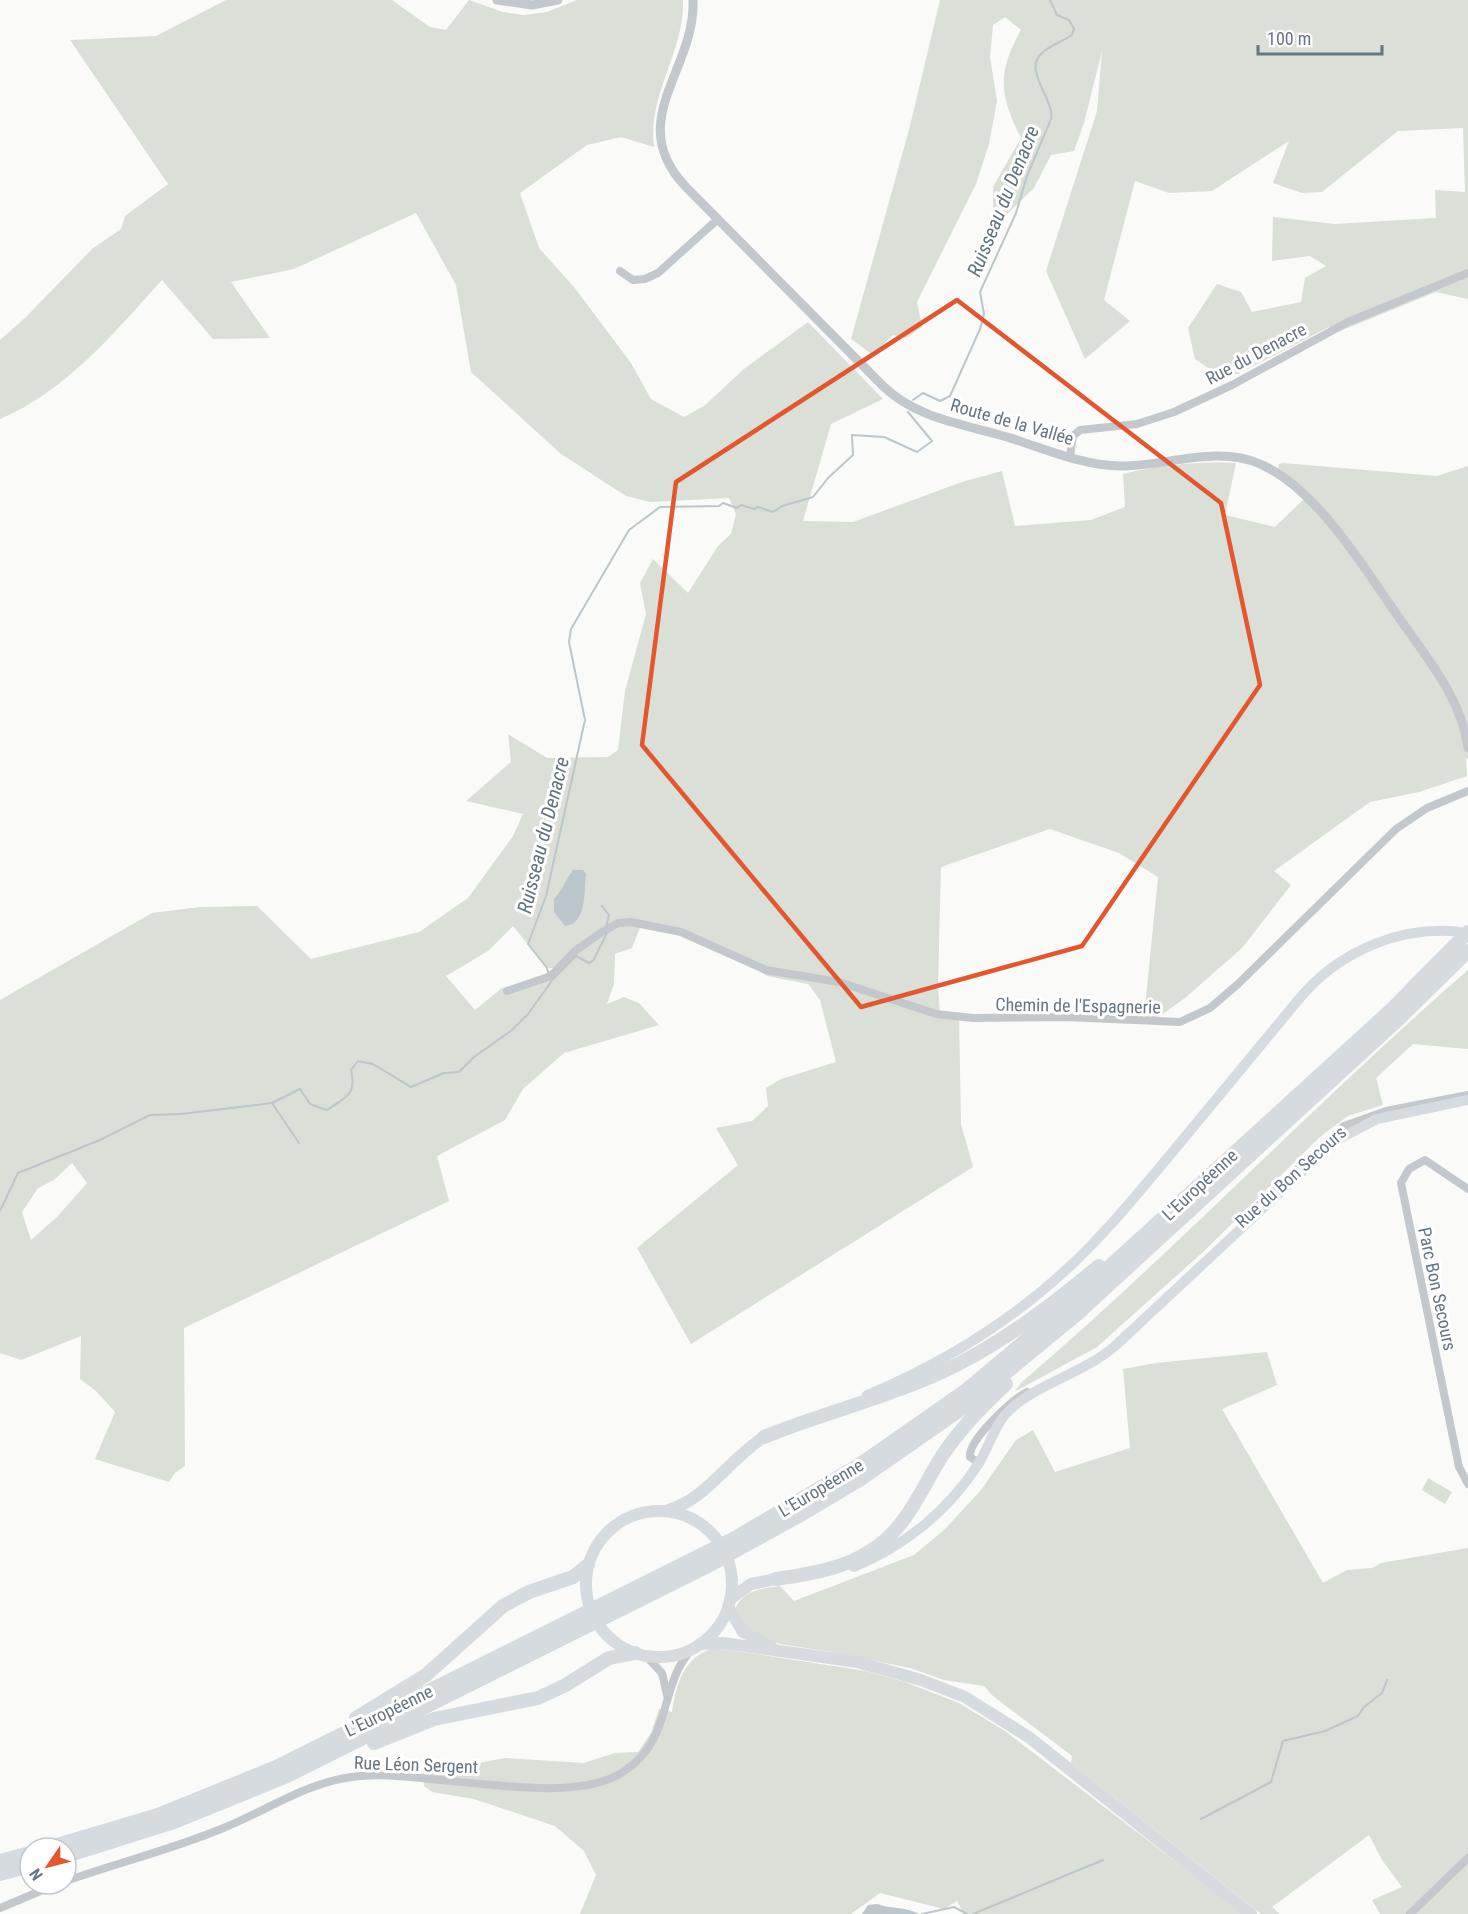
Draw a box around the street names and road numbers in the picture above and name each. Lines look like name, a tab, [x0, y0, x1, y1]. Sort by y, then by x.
street label: Rue du Denacre	[1202, 318, 1310, 389]
street label: Route de la Vallée	[948, 394, 1076, 449]
street label: Chemin de l'Espagnerie	[995, 994, 1161, 1017]
street label: Rue du Bon Secours	[1231, 1121, 1350, 1232]
street label: L'Européenne	[1158, 1144, 1242, 1225]
street label: Parc Bon Secours	[1414, 1225, 1461, 1352]
street label: L'Européenne	[775, 1454, 867, 1521]
street label: L'Européenne	[341, 1680, 436, 1741]
street label: Rue Léon Sergent	[354, 1752, 478, 1777]

